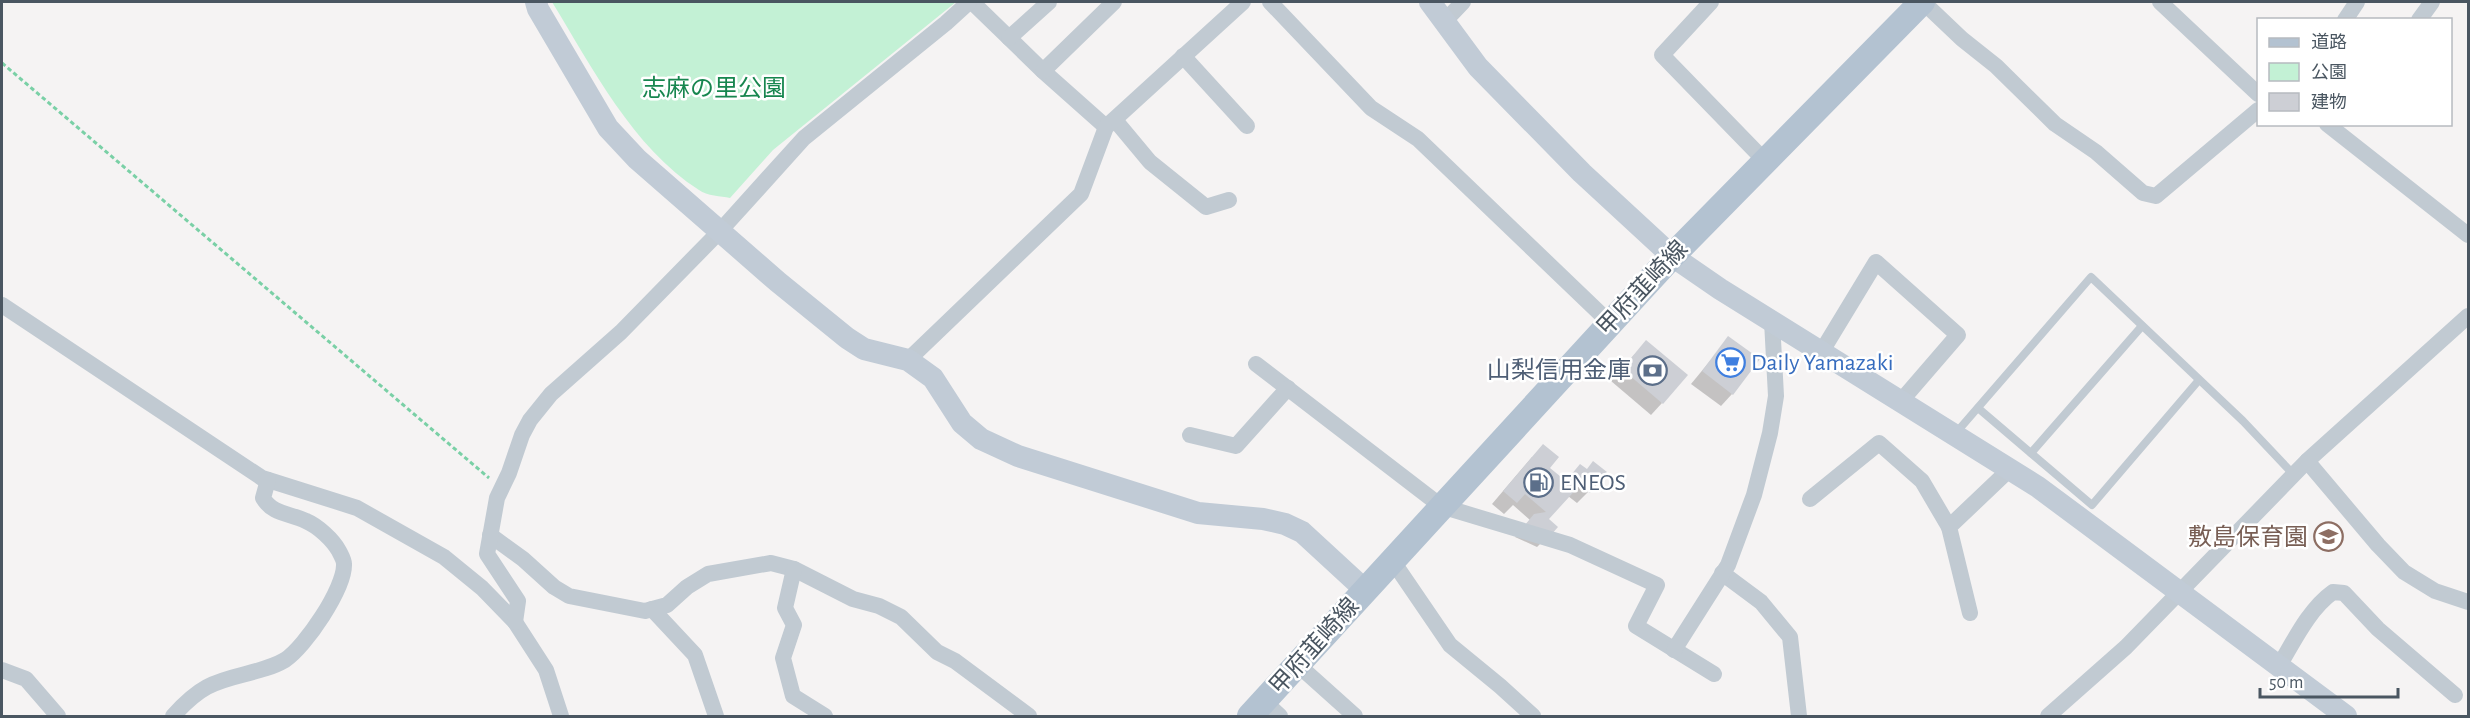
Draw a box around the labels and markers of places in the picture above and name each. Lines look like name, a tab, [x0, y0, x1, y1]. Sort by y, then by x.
supermarket icon: Daily Yamazaki	[1714, 346, 1746, 378]
place label: Daily Yamazaki	[1751, 351, 1894, 375]
bank icon: 山梨信用金庫	[1636, 354, 1668, 386]
place label: 山梨信用金庫	[1487, 357, 1631, 383]
fuel station icon: ENEOS	[1523, 466, 1555, 498]
place label: ENEOS	[1560, 471, 1626, 495]
school or university icon: 敷島保育園	[2313, 521, 2345, 553]
place label: 敷島保育園	[2188, 524, 2308, 550]

